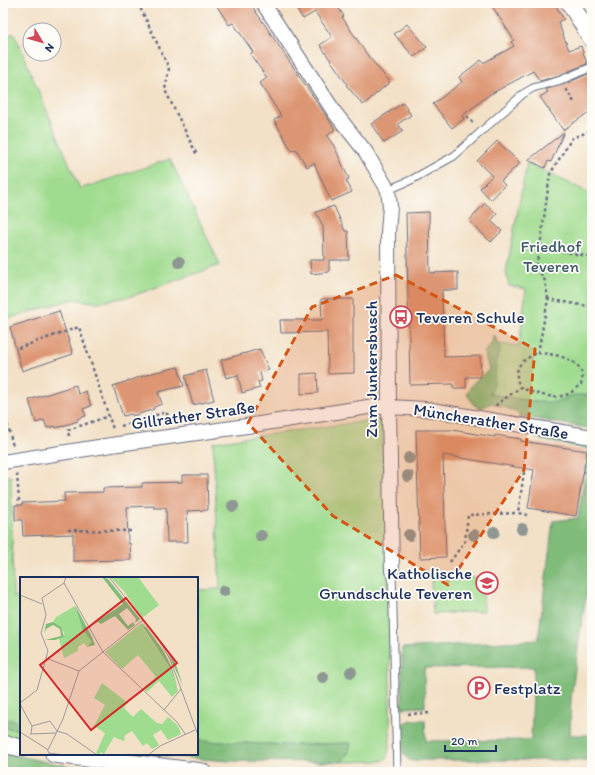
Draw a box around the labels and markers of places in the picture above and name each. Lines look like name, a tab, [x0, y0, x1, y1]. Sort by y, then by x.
bus stop icon: Teveren Schule	[388, 304, 414, 330]
place label: Teveren Schule	[416, 307, 524, 327]
place label: Katholische Grundschule Teveren	[319, 563, 472, 603]
school or university icon: Katholische Grundschule Teveren	[474, 570, 500, 596]
parking icon: Festplatz	[466, 675, 492, 701]
place label: Festplatz	[494, 678, 561, 698]

